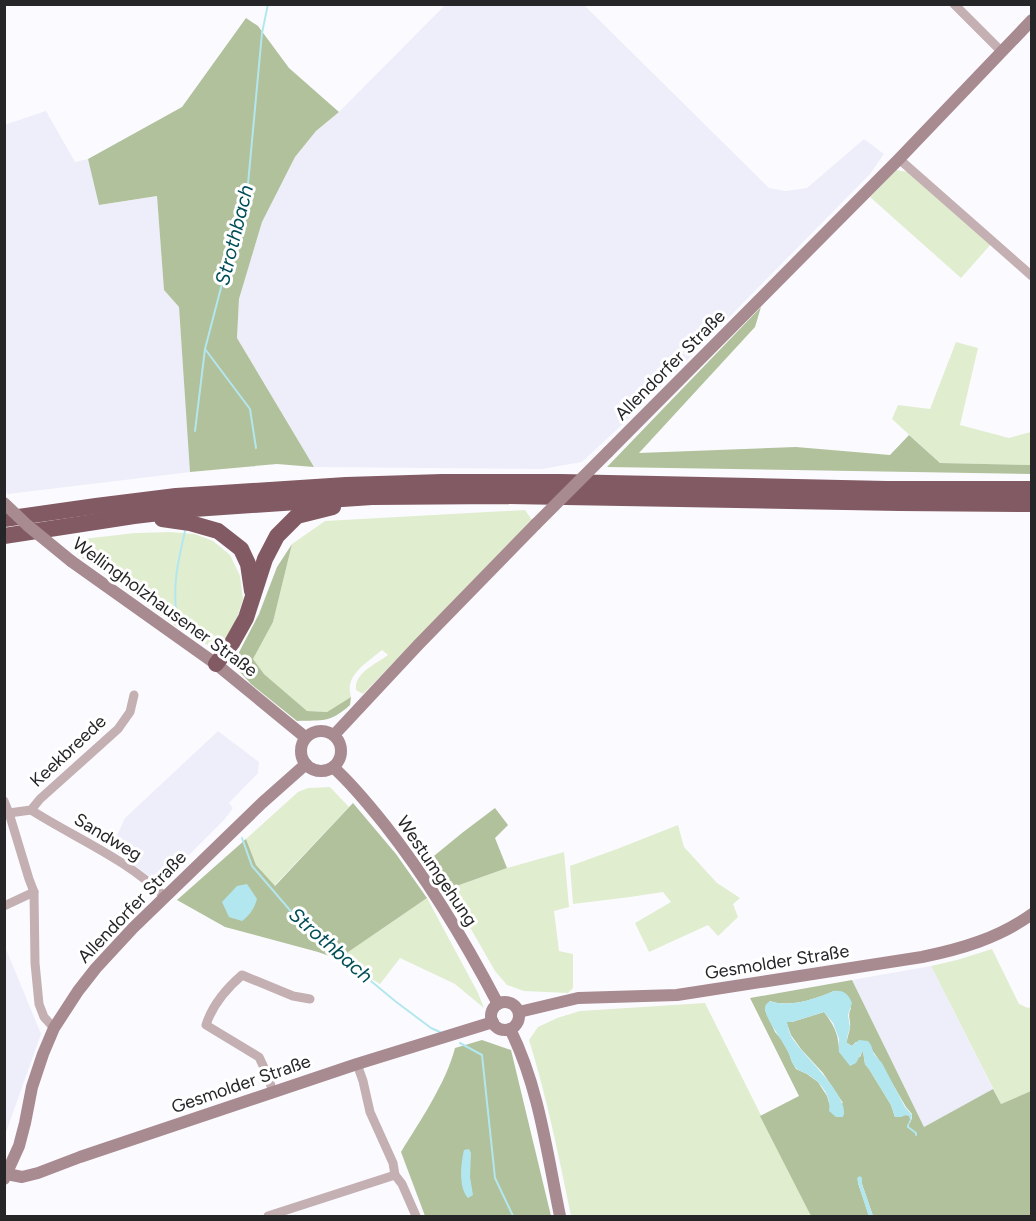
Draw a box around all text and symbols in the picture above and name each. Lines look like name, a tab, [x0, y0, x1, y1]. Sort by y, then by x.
water label: Strothbach	[210, 182, 258, 288]
street label: Allendorfer Straße	[610, 305, 730, 425]
street label: Wellingholzhausener Straße	[68, 532, 262, 682]
street label: Keekbreede	[25, 710, 111, 792]
street label: Sandweg	[70, 808, 146, 866]
street label: Westumgehung	[392, 812, 482, 930]
street label: Allendorfer Straße	[73, 846, 191, 968]
water label: Strothbach	[284, 902, 378, 988]
street label: Gesmolder Straße	[703, 940, 851, 984]
street label: Gesmolder Straße	[169, 1050, 314, 1118]

